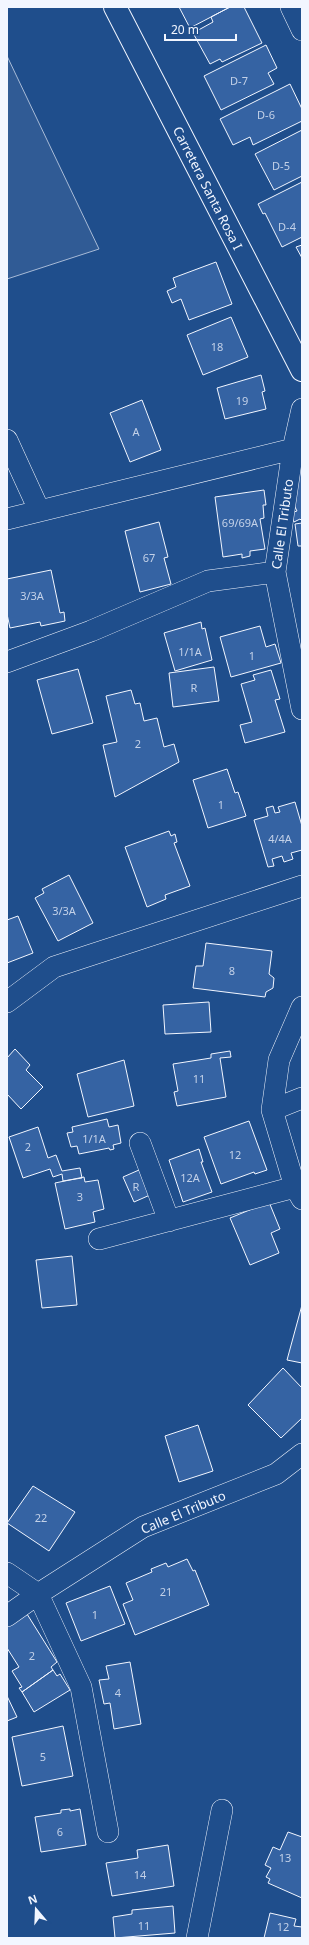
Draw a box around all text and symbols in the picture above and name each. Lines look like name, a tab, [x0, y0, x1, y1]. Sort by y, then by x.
scale bar	[165, 16, 236, 42]
text: 20 m	[171, 21, 199, 38]
house number: D-7	[230, 73, 248, 88]
house number: D-6	[257, 107, 275, 122]
street label: Carretera Santa Rosa I	[169, 123, 247, 253]
house number: D-5	[272, 158, 290, 173]
house number: D-4	[278, 219, 297, 234]
house number: 18	[211, 339, 223, 354]
house number: 19	[236, 393, 248, 408]
house number: A	[132, 424, 140, 439]
street label: Calle El Tributo	[267, 478, 297, 570]
house number: 69/69A	[222, 515, 259, 530]
house number: 67	[143, 550, 155, 565]
house number: 3/3A	[20, 588, 45, 603]
house number: 1/1A	[178, 644, 203, 659]
house number: 1	[249, 648, 255, 663]
house number: R	[191, 680, 198, 695]
house number: 2	[135, 736, 141, 751]
house number: 1	[218, 797, 224, 812]
house number: 4/4A	[268, 831, 293, 846]
house number: 3/3A	[52, 903, 77, 918]
house number: 8	[229, 963, 235, 978]
house number: 11	[193, 1071, 205, 1086]
house number: 1/1A	[82, 1131, 107, 1146]
house number: 2	[25, 1139, 31, 1154]
house number: 12	[229, 1147, 241, 1162]
house number: 12A	[180, 1170, 201, 1185]
house number: R	[133, 1179, 140, 1194]
house number: 3	[77, 1189, 83, 1204]
street label: Calle El Tributo	[138, 1486, 228, 1538]
house number: 22	[35, 1510, 47, 1525]
house number: 21	[160, 1584, 172, 1599]
house number: 1	[92, 1607, 98, 1622]
house number: 2	[29, 1648, 35, 1663]
house number: 4	[115, 1685, 122, 1700]
house number: 5	[40, 1749, 46, 1764]
house number: 6	[57, 1824, 63, 1839]
house number: 13	[279, 1850, 291, 1865]
house number: 14	[134, 1867, 147, 1882]
north arrow	[16, 1889, 56, 1929]
text: N	[26, 1891, 39, 1908]
house number: 11	[138, 1918, 150, 1933]
house number: 12	[277, 1919, 289, 1934]

